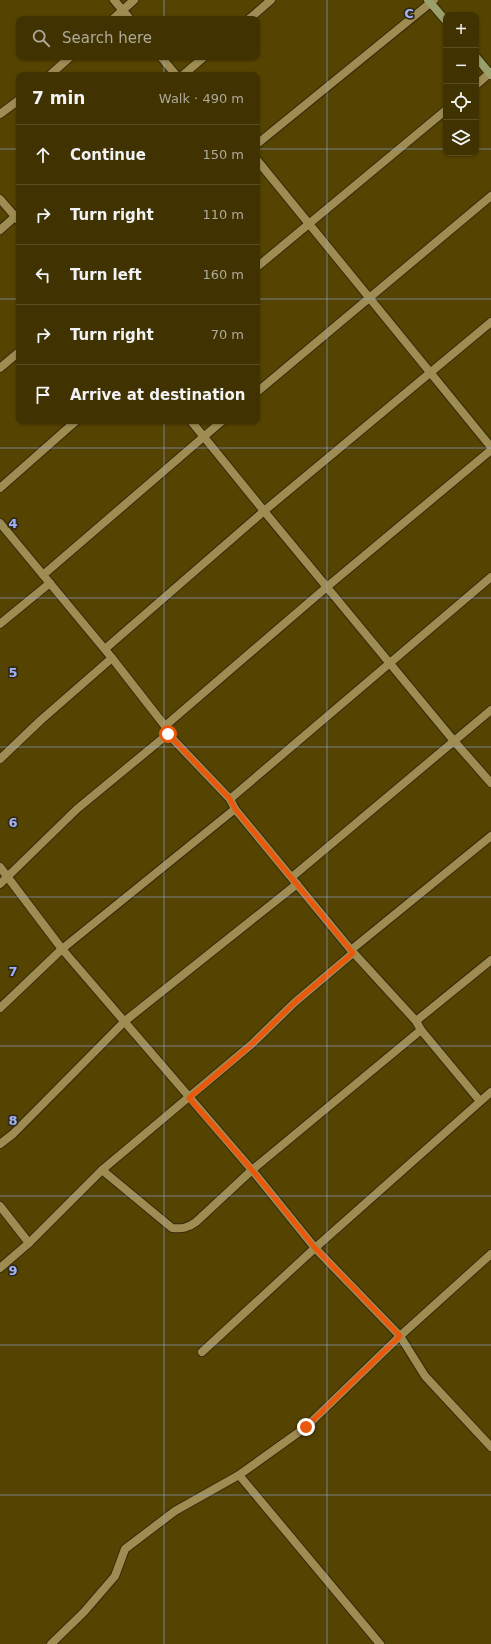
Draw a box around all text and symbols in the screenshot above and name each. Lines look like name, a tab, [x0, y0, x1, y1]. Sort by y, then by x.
text: C	[404, 6, 414, 21]
map controls	[443, 12, 479, 156]
button: +	[443, 12, 479, 48]
search box	[16, 16, 260, 60]
icon: search	[30, 27, 52, 49]
text: Search here	[62, 29, 152, 47]
button: −	[443, 48, 479, 84]
button: locate	[443, 84, 479, 120]
text: 7 min	[32, 88, 85, 108]
text: Walk · 490 m	[159, 91, 244, 106]
button: layers	[443, 120, 479, 156]
icon: ahead	[32, 144, 54, 166]
text: Continue	[70, 146, 146, 164]
text: 150 m	[202, 147, 244, 162]
icon: right	[32, 204, 54, 226]
text: Turn right	[70, 206, 154, 224]
text: 110 m	[202, 207, 244, 222]
icon: left	[32, 264, 54, 286]
text: Turn left	[70, 266, 142, 284]
text: 160 m	[202, 267, 244, 282]
icon: right	[32, 324, 54, 346]
text: Turn right	[70, 326, 154, 344]
text: 70 m	[211, 327, 244, 342]
icon: arrive	[32, 384, 54, 406]
text: Arrive at destination	[70, 386, 245, 404]
text: 4	[8, 516, 18, 531]
text: 5	[8, 665, 18, 680]
route start	[159, 725, 177, 743]
text: 6	[8, 815, 18, 830]
text: 7	[8, 964, 18, 979]
text: 8	[8, 1113, 18, 1128]
text: 9	[8, 1263, 18, 1278]
route end	[297, 1418, 315, 1436]

